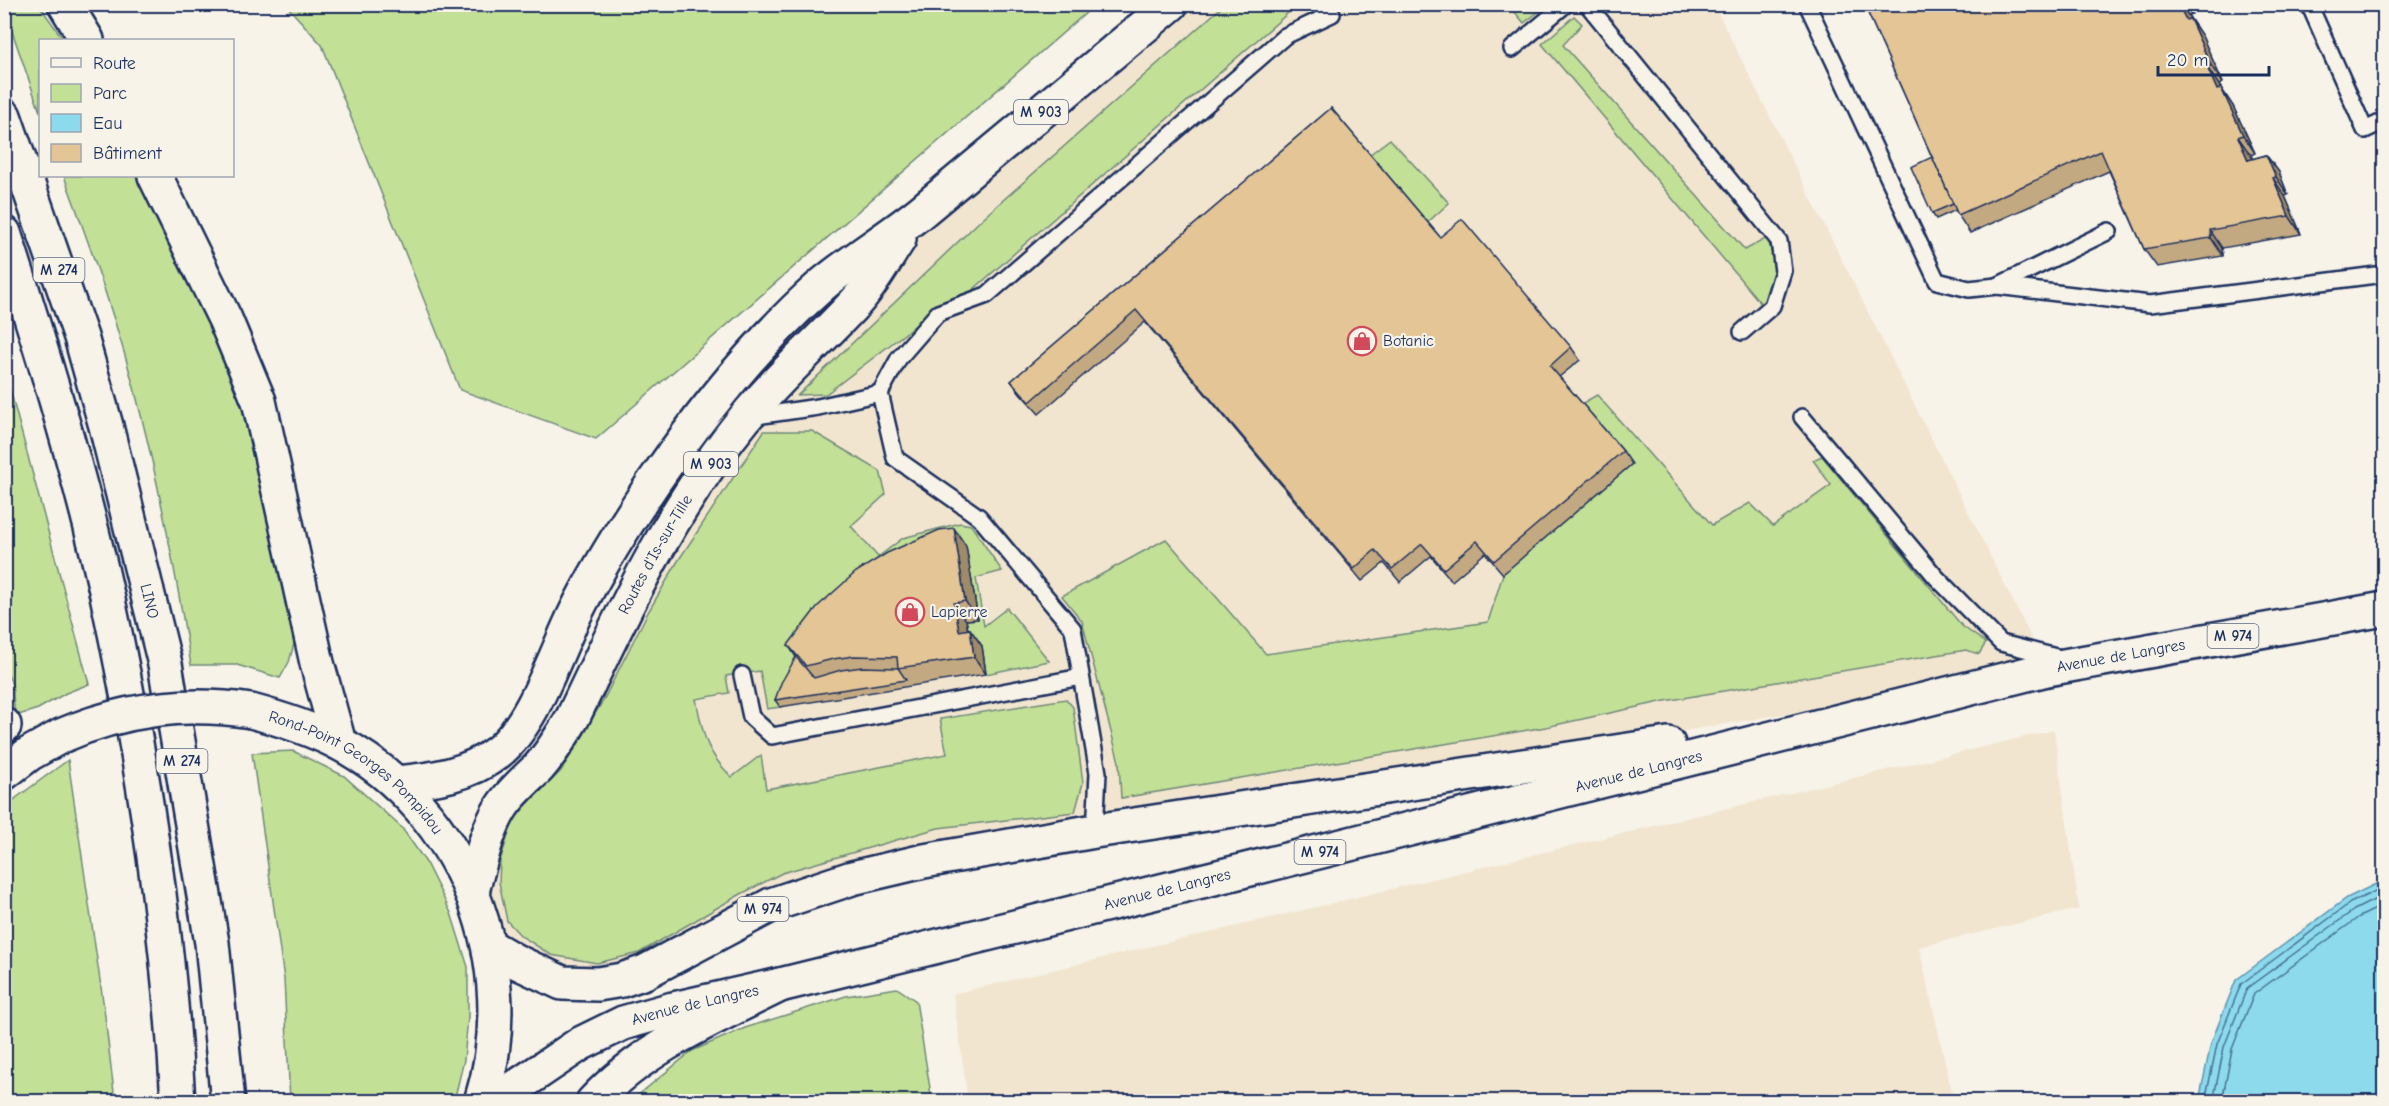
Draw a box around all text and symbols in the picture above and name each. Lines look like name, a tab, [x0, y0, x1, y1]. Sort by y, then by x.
legend	[39, 39, 234, 177]
scale bar	[2158, 39, 2269, 77]
text: 20 m	[2167, 50, 2208, 71]
text: Route	[93, 53, 136, 74]
text: Parc	[93, 83, 127, 104]
road number: M 903	[1014, 100, 1068, 124]
text: Eau	[93, 113, 122, 134]
text: Bâtiment	[93, 143, 163, 164]
road number: M 274	[34, 258, 84, 282]
shop icon: Botanic	[1346, 325, 1378, 357]
place label: Botanic	[1383, 332, 1434, 350]
road number: M 903	[684, 452, 738, 476]
street label: Routes d'Is-sur-Tille	[615, 491, 696, 617]
street label: LINO	[136, 582, 162, 620]
shop icon: Lapierre	[894, 596, 926, 628]
place label: Lapierre	[931, 603, 988, 621]
road number: M 974	[2208, 624, 2258, 648]
street label: Avenue de Langres	[2055, 636, 2187, 676]
street label: Rond-Point Georges Pompidou	[266, 707, 446, 838]
street label: Avenue de Langres	[1573, 747, 1704, 796]
road number: M 274	[156, 749, 207, 773]
road number: M 974	[1294, 840, 1346, 864]
street label: Avenue de Langres	[1102, 865, 1233, 914]
road number: M 974	[738, 897, 789, 921]
street label: Avenue de Langres	[630, 981, 761, 1029]

